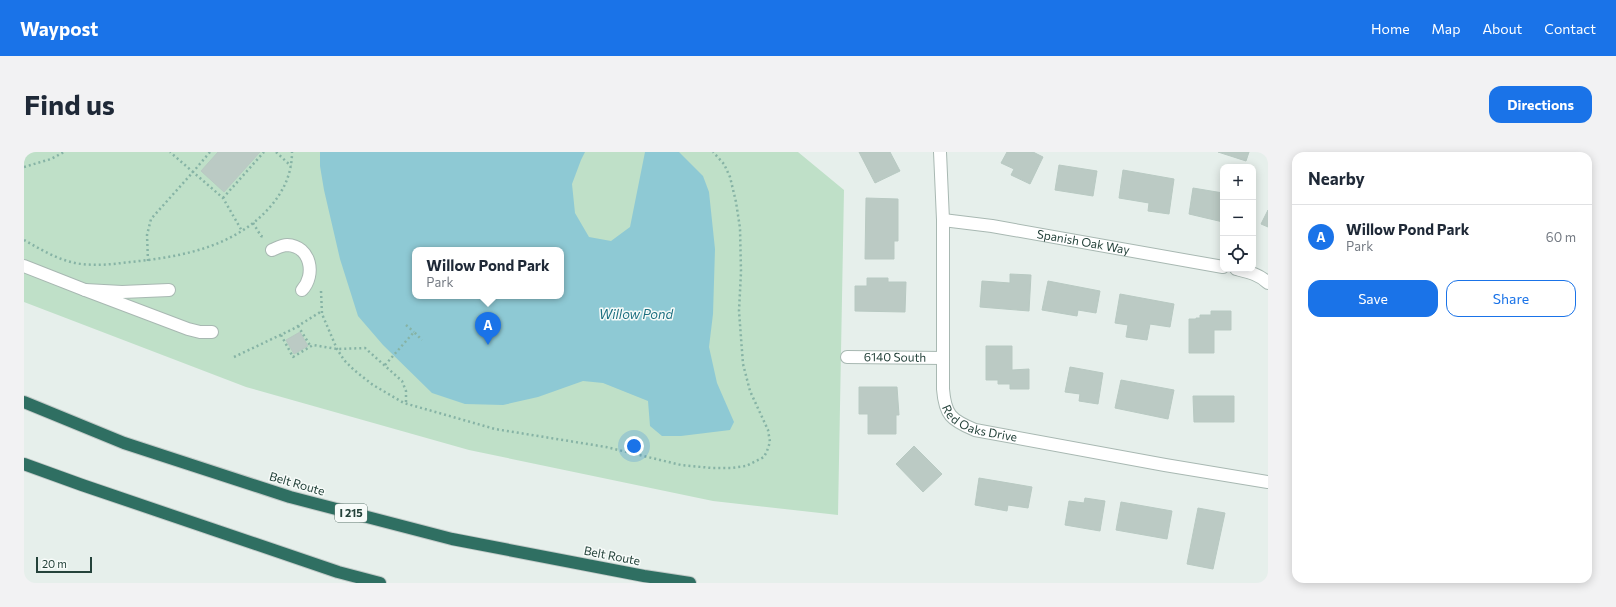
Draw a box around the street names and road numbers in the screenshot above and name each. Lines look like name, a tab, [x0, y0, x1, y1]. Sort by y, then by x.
street label: Spanish Oak Way	[1036, 226, 1131, 256]
street label: 6140 South	[864, 349, 926, 364]
street label: Red Oaks Drive	[940, 402, 1018, 444]
street label: Belt Route	[268, 468, 327, 498]
road number: I 215	[335, 504, 367, 522]
street label: Belt Route	[583, 543, 642, 567]

